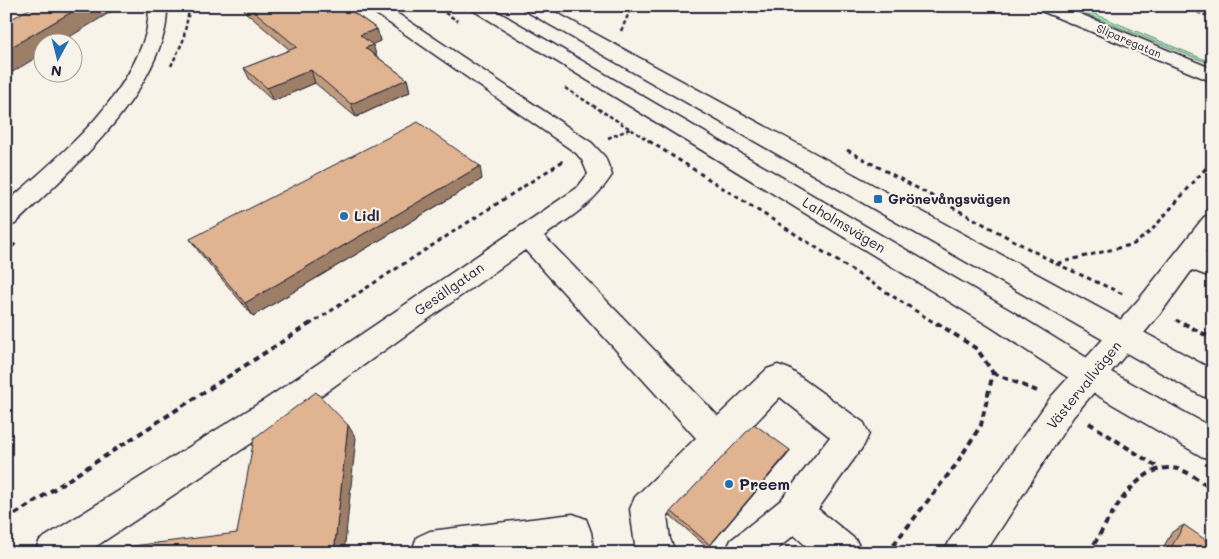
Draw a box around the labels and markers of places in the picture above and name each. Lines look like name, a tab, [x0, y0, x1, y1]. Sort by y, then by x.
place label: Grönevångsvägen	[888, 189, 1010, 208]
marker: Grönevångsvägen	[872, 193, 884, 205]
place label: Lidl	[354, 206, 380, 225]
marker: Lidl	[338, 210, 350, 222]
place label: Preem	[739, 473, 790, 494]
marker: Preem	[723, 478, 735, 490]

